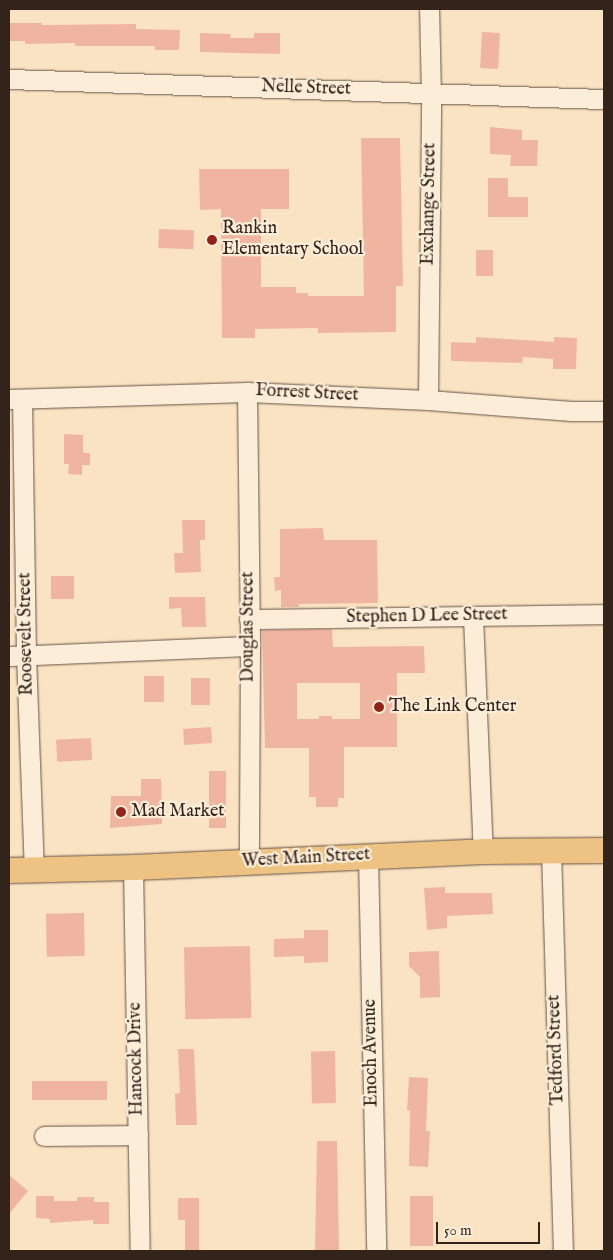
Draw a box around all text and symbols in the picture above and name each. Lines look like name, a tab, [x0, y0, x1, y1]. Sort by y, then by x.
street label: Nelle Street	[261, 77, 351, 101]
street label: Exchange Street	[418, 143, 442, 265]
place label: Rankin Elementary School	[222, 219, 363, 262]
marker: Rankin Elementary School	[206, 234, 218, 246]
street label: Forrest Street	[255, 381, 359, 407]
street label: Roosevelt Street	[15, 572, 39, 696]
street label: Douglas Street	[238, 572, 260, 682]
street label: Stephen D Lee Street	[346, 605, 508, 629]
place label: The Link Center	[389, 696, 516, 718]
marker: The Link Center	[373, 701, 385, 713]
place label: Mad Market	[131, 801, 224, 823]
marker: Mad Market	[115, 806, 127, 818]
street label: West Main Street	[241, 845, 371, 873]
street label: Tedford Street	[544, 994, 570, 1106]
street label: Enoch Avenue	[360, 999, 384, 1107]
street label: Hancock Drive	[125, 1002, 149, 1116]
scale bar	[438, 1212, 542, 1244]
text: 50 m	[444, 1221, 472, 1240]

